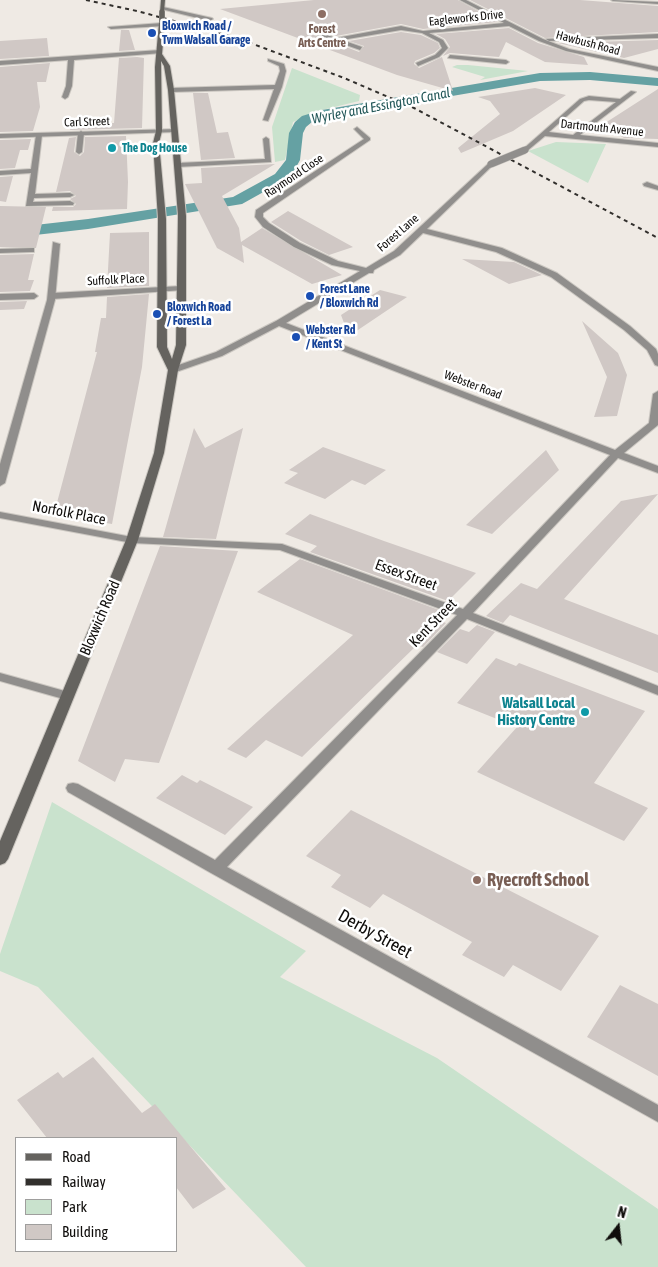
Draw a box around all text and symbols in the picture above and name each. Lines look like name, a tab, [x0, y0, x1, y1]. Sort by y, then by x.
street label: Eagleworks Drive	[428, 7, 504, 29]
marker: Forest Arts Centre	[316, 8, 328, 20]
place label: Bloxwich Road / Twm Walsall Garage	[162, 19, 250, 47]
place label: Forest Arts Centre	[298, 22, 346, 50]
marker: Bloxwich Road / Twm Walsall Garage	[146, 27, 158, 39]
street label: Hawbush Road	[554, 28, 622, 58]
water label: Wyrley and Essington Canal	[310, 84, 452, 128]
street label: Carl Street	[64, 114, 110, 130]
street label: Dartmouth Avenue	[560, 116, 644, 140]
place label: The Dog House	[122, 141, 187, 155]
marker: The Dog House	[106, 142, 118, 154]
street label: Raymond Close	[262, 151, 326, 201]
street label: Forest Lane	[374, 211, 422, 255]
street label: Suffolk Place	[87, 271, 145, 289]
place label: Forest Lane / Bloxwich Rd	[320, 282, 378, 310]
marker: Forest Lane / Bloxwich Rd	[304, 290, 316, 302]
place label: Bloxwich Road / Forest La	[167, 300, 231, 328]
marker: Bloxwich Road / Forest La	[151, 308, 163, 320]
place label: Webster Rd / Kent St	[306, 323, 355, 351]
marker: Webster Rd / Kent St	[290, 331, 302, 343]
street label: Webster Road	[442, 367, 504, 403]
street label: Norfolk Place	[31, 497, 107, 529]
street label: Essex Street	[373, 555, 439, 595]
street label: Bloxwich Road	[76, 578, 124, 658]
street label: Kent Street	[406, 595, 460, 651]
place label: Walsall Local History Centre	[497, 694, 575, 729]
marker: Walsall Local History Centre	[579, 706, 591, 718]
place label: Ryecroft School	[487, 869, 589, 891]
marker: Ryecroft School	[471, 874, 483, 886]
street label: Derby Street	[334, 905, 416, 963]
legend	[15, 1137, 178, 1252]
text: Road	[62, 1148, 91, 1165]
text: Railway	[62, 1173, 106, 1190]
text: Park	[62, 1198, 87, 1215]
north arrow	[593, 1202, 643, 1252]
text: N	[616, 1204, 628, 1221]
text: Building	[62, 1223, 108, 1240]

